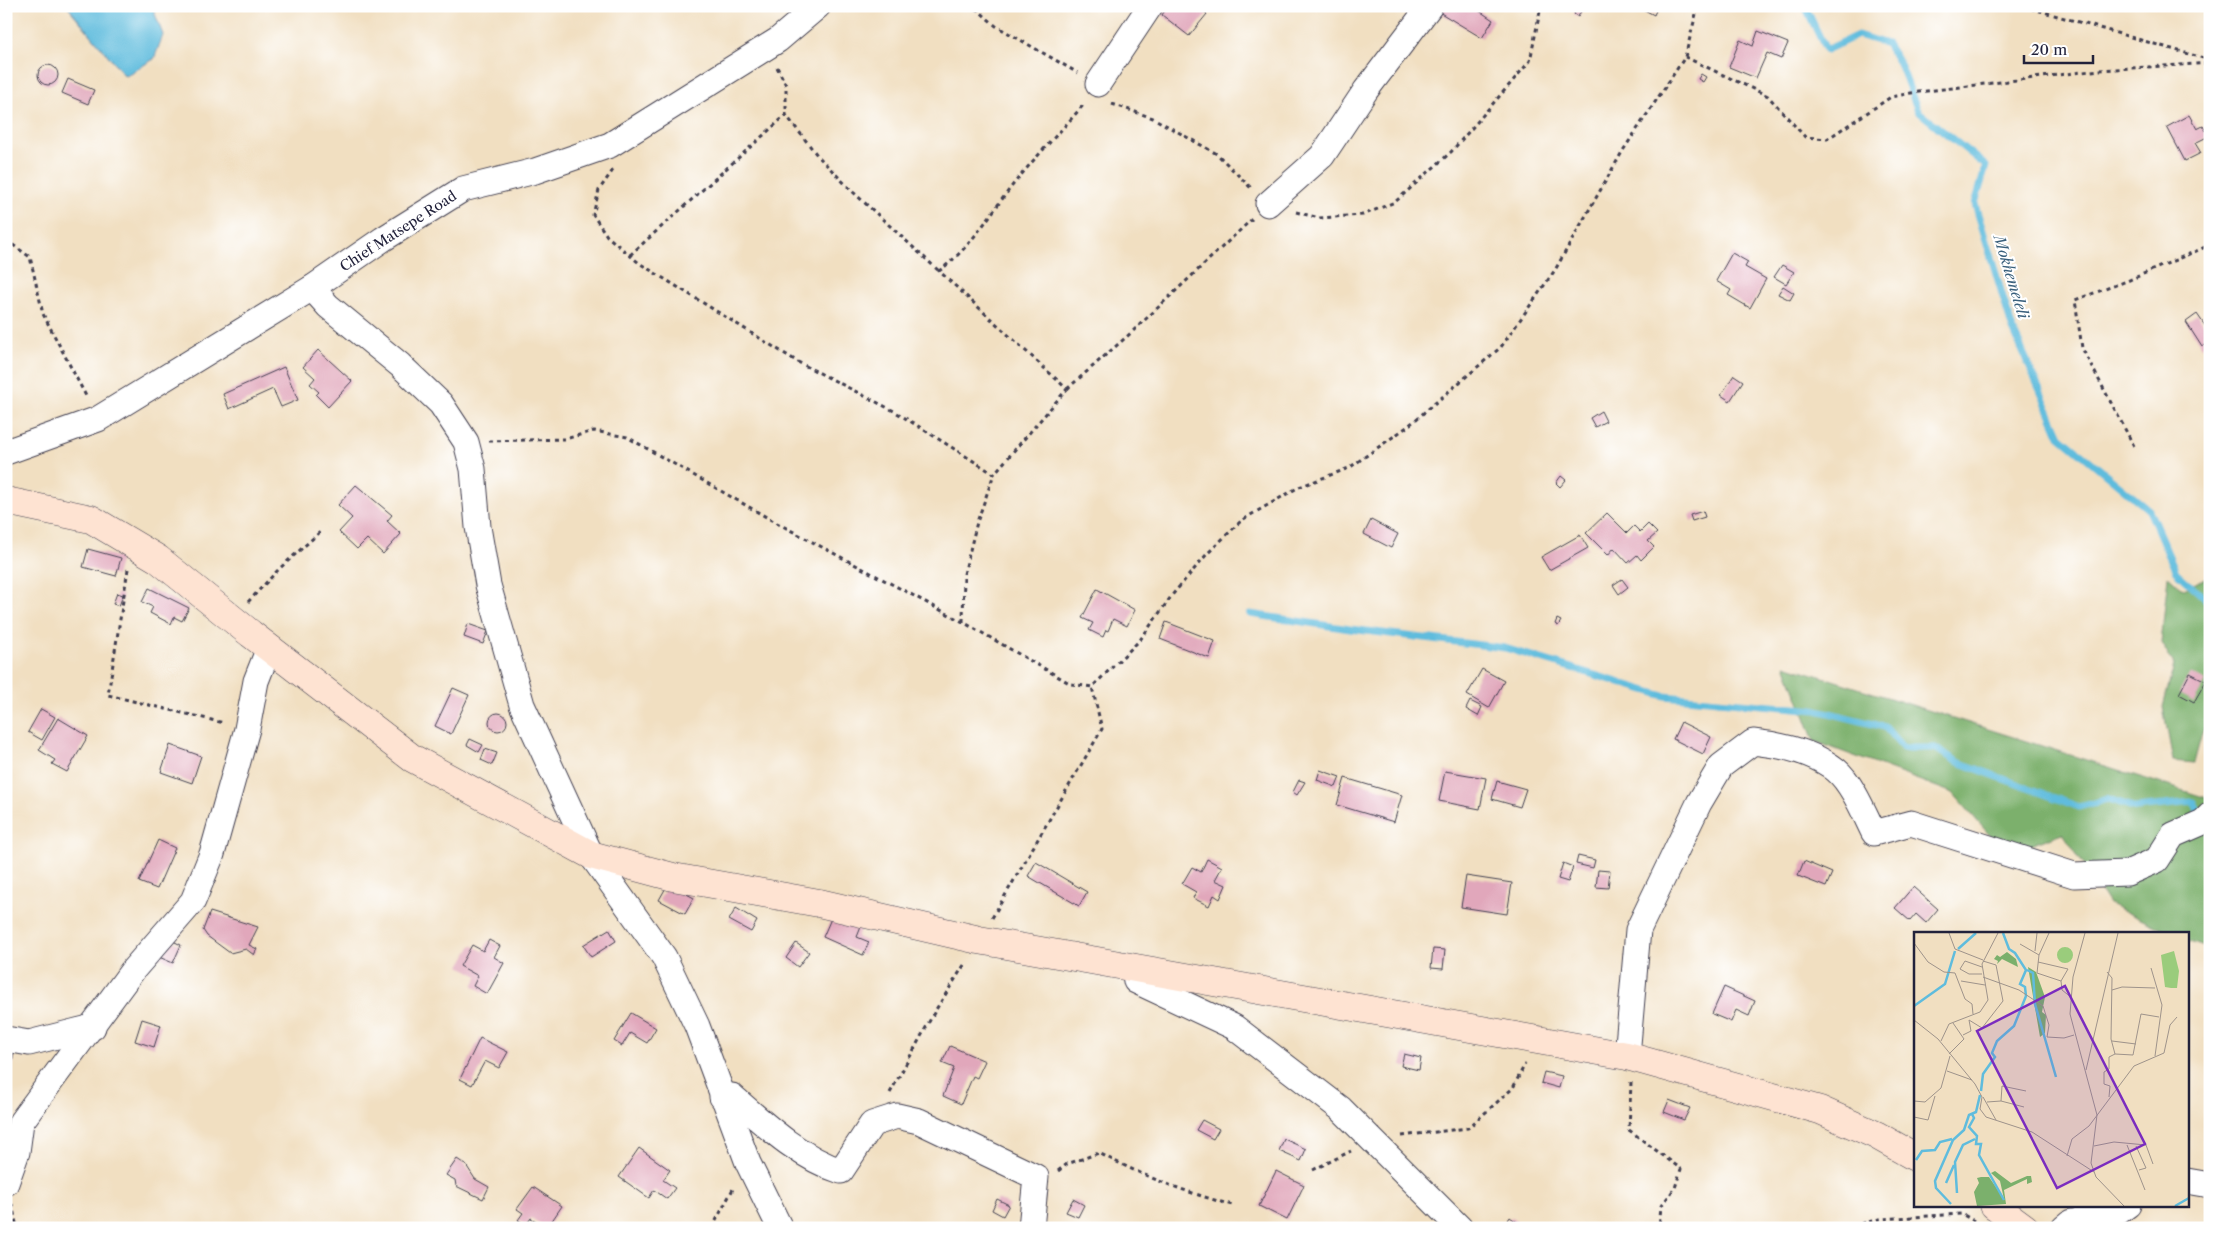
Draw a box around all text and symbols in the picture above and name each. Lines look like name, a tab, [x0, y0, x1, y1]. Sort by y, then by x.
scale bar	[2024, 32, 2092, 64]
text: 20 m	[2031, 40, 2067, 59]
street label: Chief Matsepe Road	[336, 186, 460, 275]
water label: Mokhemeleli	[1989, 231, 2034, 322]
inset map	[1914, 932, 2188, 1206]

